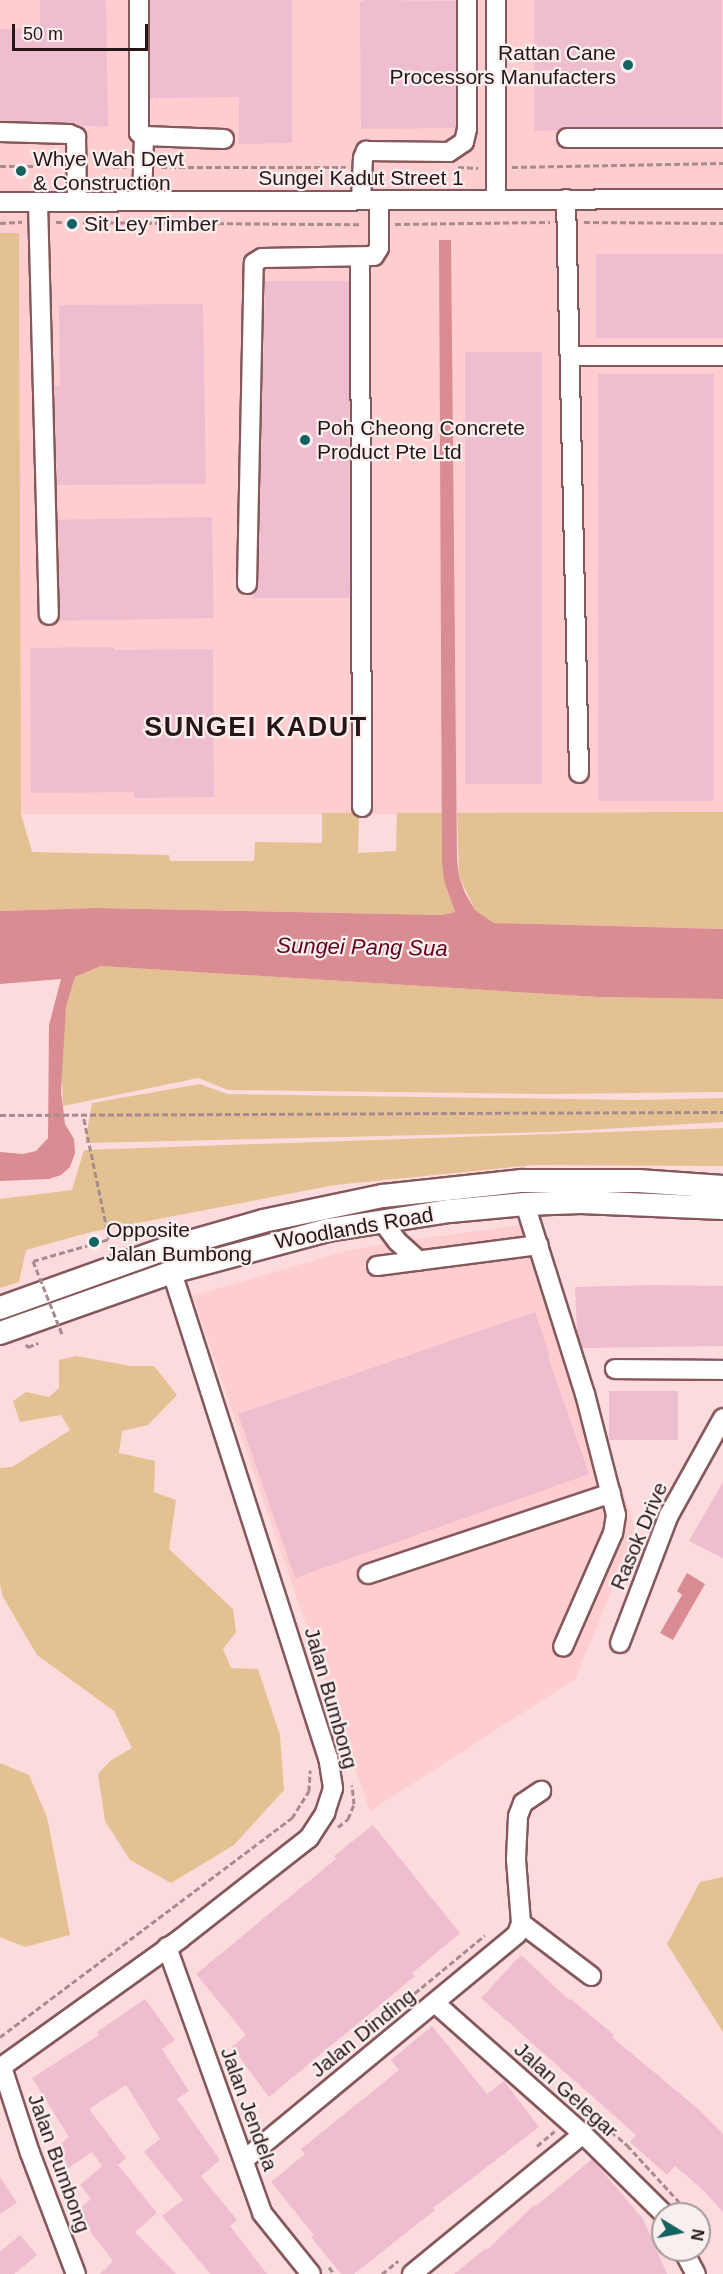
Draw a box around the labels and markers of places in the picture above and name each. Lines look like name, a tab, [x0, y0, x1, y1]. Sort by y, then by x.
place label: Rattan Cane Processors Manufacters	[390, 40, 616, 90]
marker: Rattan Cane Processors Manufacters	[621, 58, 635, 72]
place label: Whye Wah Devt & Construction	[33, 146, 184, 196]
marker: Whye Wah Devt & Construction	[14, 164, 28, 178]
place label: Sit Ley Timber	[84, 211, 219, 237]
marker: Sit Ley Timber	[65, 217, 79, 231]
place label: Poh Cheong Concrete Product Pte Ltd	[317, 415, 525, 465]
marker: Poh Cheong Concrete Product Pte Ltd	[298, 433, 312, 447]
place label: Opposite Jalan Bumbong	[106, 1217, 252, 1267]
marker: Opposite Jalan Bumbong	[87, 1235, 101, 1249]

